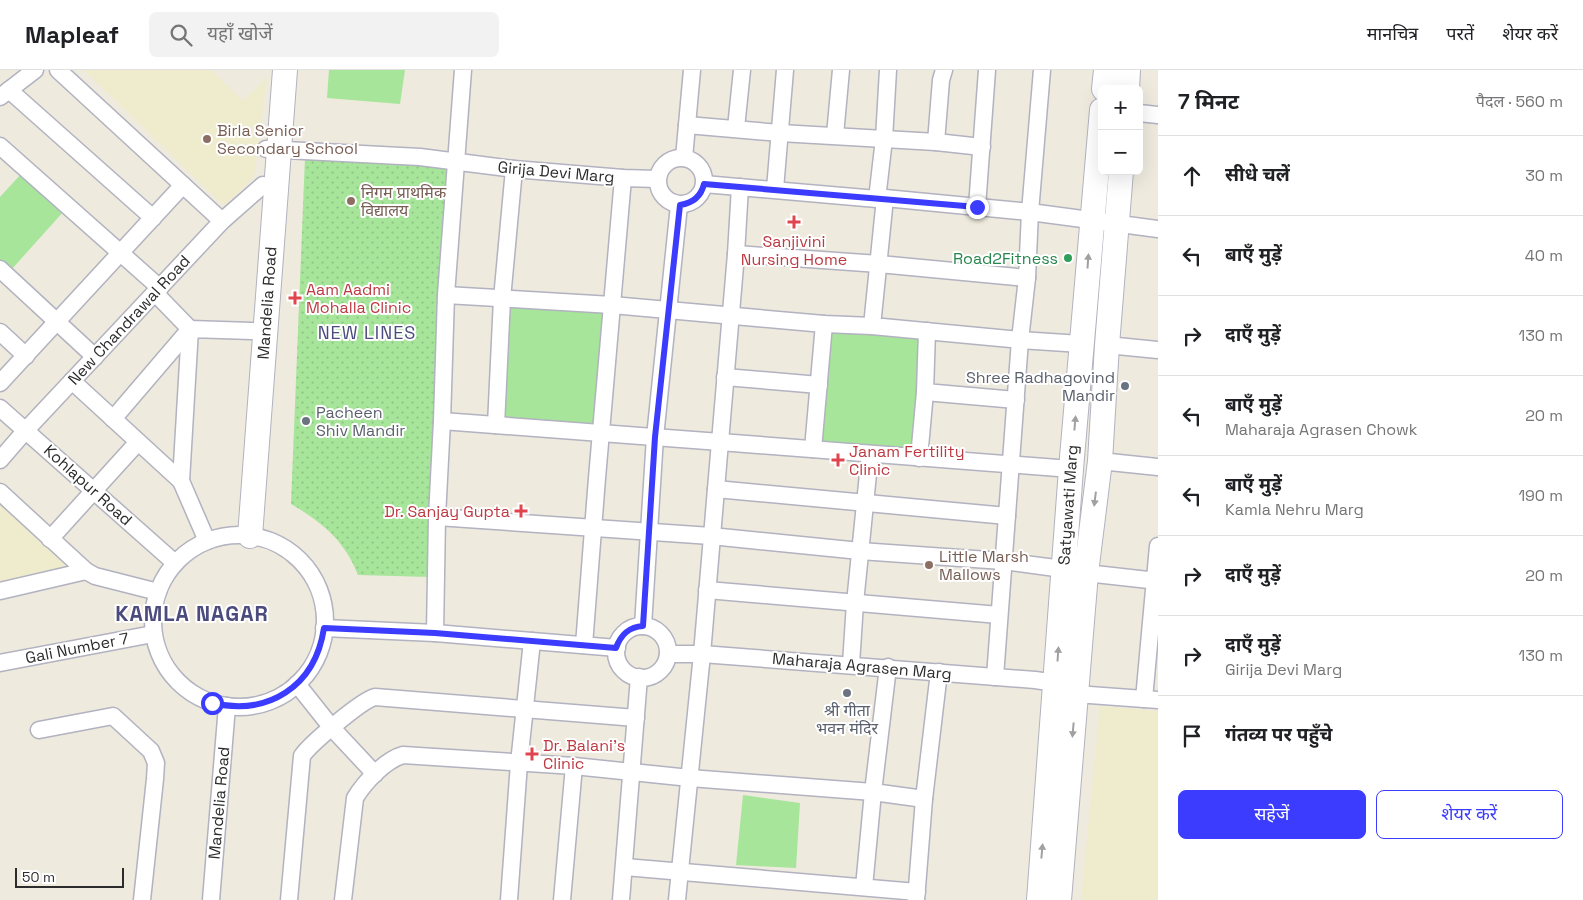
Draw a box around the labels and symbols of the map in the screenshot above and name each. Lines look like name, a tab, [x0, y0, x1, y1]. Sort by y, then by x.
place label: Birla Senior Secondary School	[217, 120, 358, 159]
marker: Birla Senior Secondary School	[201, 133, 213, 145]
street label: Girija Devi Marg	[497, 156, 615, 188]
place label: निगम प्राथमिक विद्यालय	[361, 182, 447, 221]
marker: निगम प्राथमिक विद्यालय	[345, 195, 357, 207]
route end	[966, 196, 989, 219]
marker: Sanjivini Nursing Home	[787, 215, 801, 229]
place label: Sanjivini Nursing Home	[741, 231, 847, 270]
street label: Mandelia Road	[253, 246, 281, 360]
place label: Road2Fitness	[953, 248, 1058, 269]
street label: New Chandrawal Road	[63, 251, 195, 389]
marker: Road2Fitness	[1062, 252, 1074, 264]
one-way arrow	[1084, 252, 1092, 268]
place label: Aam Aadmi Mohalla Clinic	[306, 279, 411, 318]
marker: Aam Aadmi Mohalla Clinic	[288, 291, 302, 305]
district label: NEW LINES	[318, 321, 416, 344]
place label: Shree Radhagovind Mandir	[966, 367, 1115, 406]
marker: Shree Radhagovind Mandir	[1119, 380, 1131, 392]
place label: Pacheen Shiv Mandir	[316, 402, 405, 441]
one-way arrow	[1071, 414, 1079, 430]
marker: Pacheen Shiv Mandir	[300, 415, 312, 427]
street label: Kohlapur Road	[39, 440, 137, 530]
place label: Janam Fertility Clinic	[849, 441, 965, 480]
street label: Satyawati Marg	[1053, 444, 1083, 566]
marker: Janam Fertility Clinic	[831, 453, 845, 467]
one-way arrow	[1091, 491, 1099, 507]
place label: Dr. Sanjay Gupta	[384, 501, 510, 522]
marker: Dr. Sanjay Gupta	[514, 504, 528, 518]
place label: Little Marsh Mallows	[939, 546, 1029, 585]
marker: Little Marsh Mallows	[923, 559, 935, 571]
district label: KAMLA NAGAR	[115, 600, 269, 627]
street label: Gali Number 7	[24, 628, 130, 668]
one-way arrow	[1054, 646, 1062, 662]
street label: Maharaja Agrasen Marg	[771, 648, 953, 684]
marker: श्री गीता भवन मंदिर	[841, 687, 853, 699]
route start	[201, 692, 224, 715]
place label: श्री गीता भवन मंदिर	[816, 700, 878, 739]
one-way arrow	[1069, 723, 1077, 739]
place label: Dr. Balani's Clinic	[543, 735, 625, 774]
street label: Mandelia Road	[204, 746, 234, 860]
marker: Dr. Balani's Clinic	[525, 747, 539, 761]
one-way arrow	[1039, 843, 1047, 859]
scale bar	[15, 865, 124, 888]

